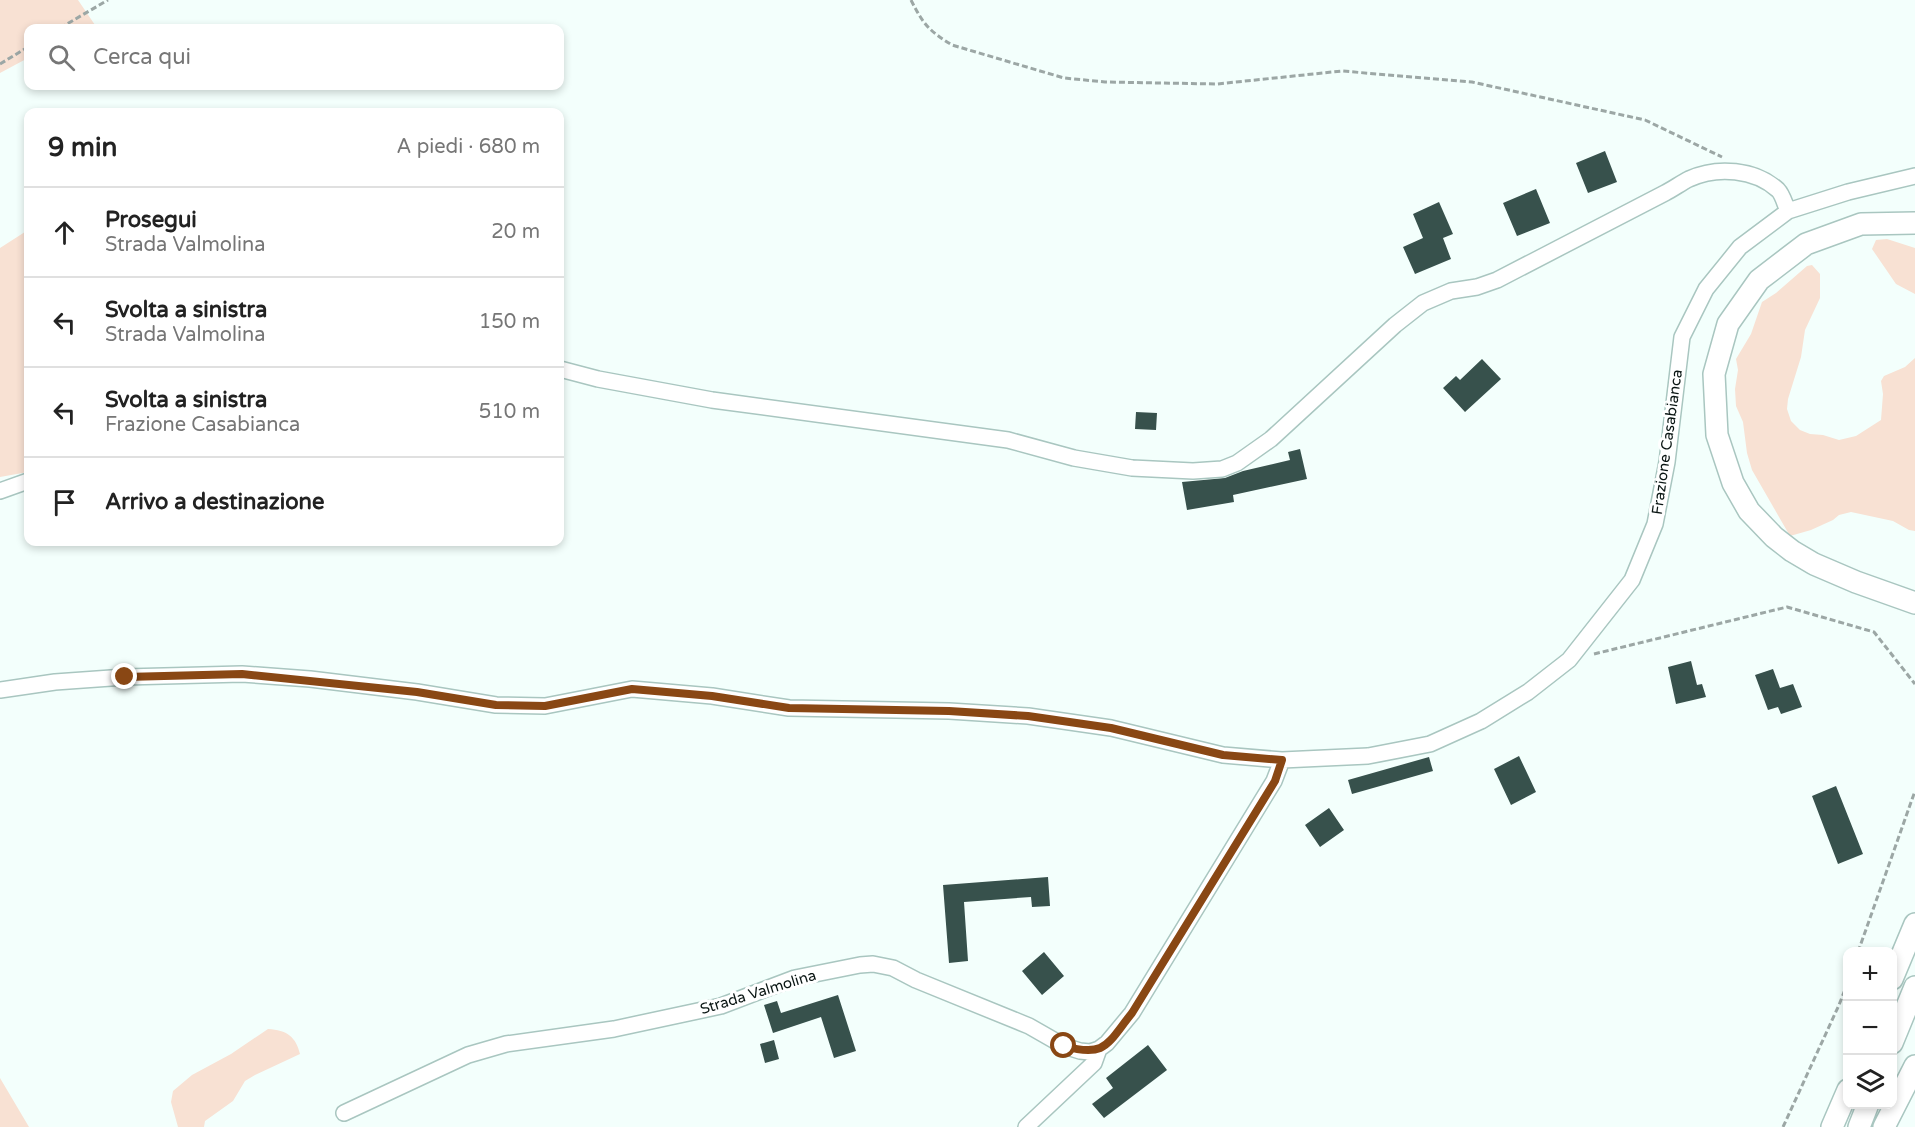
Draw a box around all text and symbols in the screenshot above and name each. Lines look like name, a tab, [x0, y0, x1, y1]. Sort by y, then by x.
search box	[24, 24, 564, 90]
icon: search	[45, 41, 78, 74]
text: Cerca qui	[93, 44, 191, 70]
text: 9 min	[48, 132, 117, 163]
text: A piedi · 680 m	[397, 135, 540, 159]
text: Prosegui	[105, 207, 197, 233]
icon: ahead	[48, 216, 81, 249]
text: 20 m	[491, 220, 540, 244]
text: Strada Valmolina	[105, 233, 265, 257]
text: Svolta a sinistra	[105, 297, 267, 323]
icon: left	[48, 306, 81, 339]
text: 150 m	[479, 310, 540, 334]
text: Strada Valmolina	[105, 323, 265, 347]
street label: Frazione Casabianca	[1648, 368, 1686, 516]
text: Svolta a sinistra	[105, 387, 267, 413]
icon: left	[48, 396, 81, 429]
text: 510 m	[479, 400, 540, 424]
text: Frazione Casabianca	[105, 413, 300, 437]
icon: arrive	[48, 486, 81, 519]
text: Arrivo a destinazione	[105, 489, 324, 515]
route end	[111, 663, 137, 689]
map controls	[1843, 947, 1897, 1109]
button: +	[1843, 947, 1897, 1001]
street label: Strada Valmolina	[698, 966, 818, 1018]
button: −	[1843, 1001, 1897, 1055]
route start	[1050, 1032, 1076, 1058]
button: layers	[1843, 1055, 1897, 1109]

